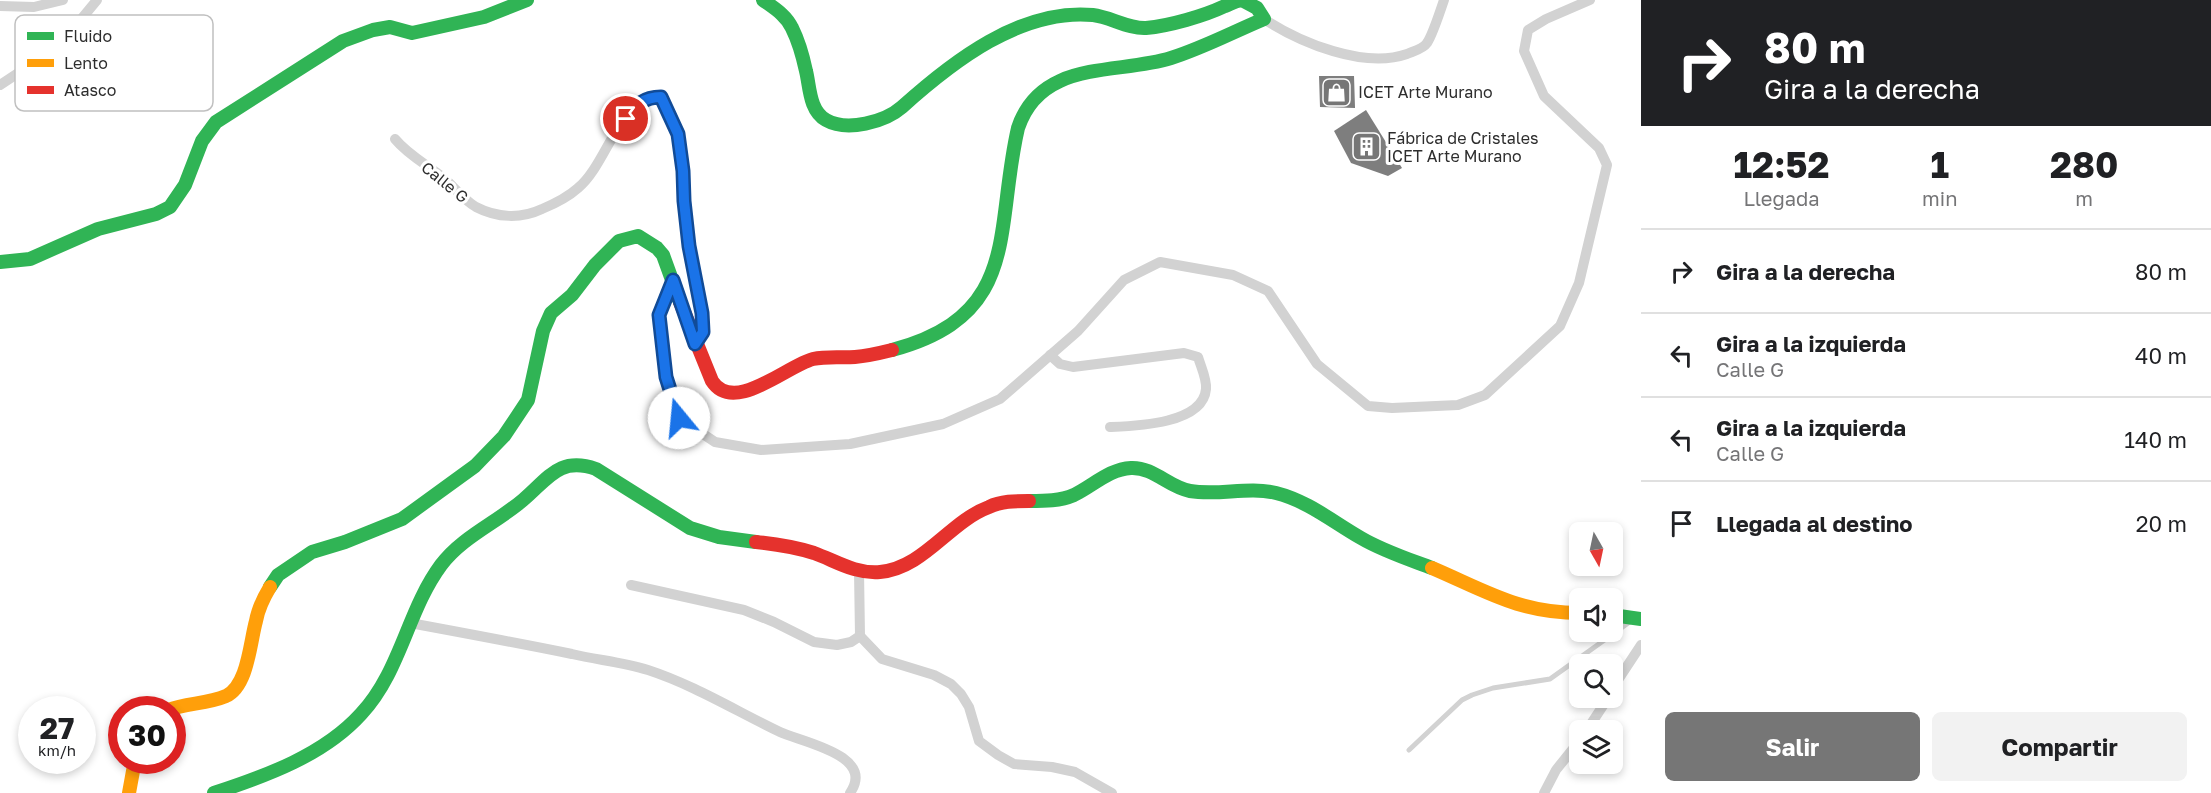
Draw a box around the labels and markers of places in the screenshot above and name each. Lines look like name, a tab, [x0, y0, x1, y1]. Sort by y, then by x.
shop icon: ICET Arte Murano	[1321, 76, 1353, 108]
place label: ICET Arte Murano	[1358, 82, 1493, 102]
pin	[600, 93, 651, 144]
place label: Fábrica de Cristales ICET Arte Murano	[1387, 128, 1539, 166]
building icon: Fábrica de Cristales ICET Arte Murano	[1350, 131, 1382, 163]

